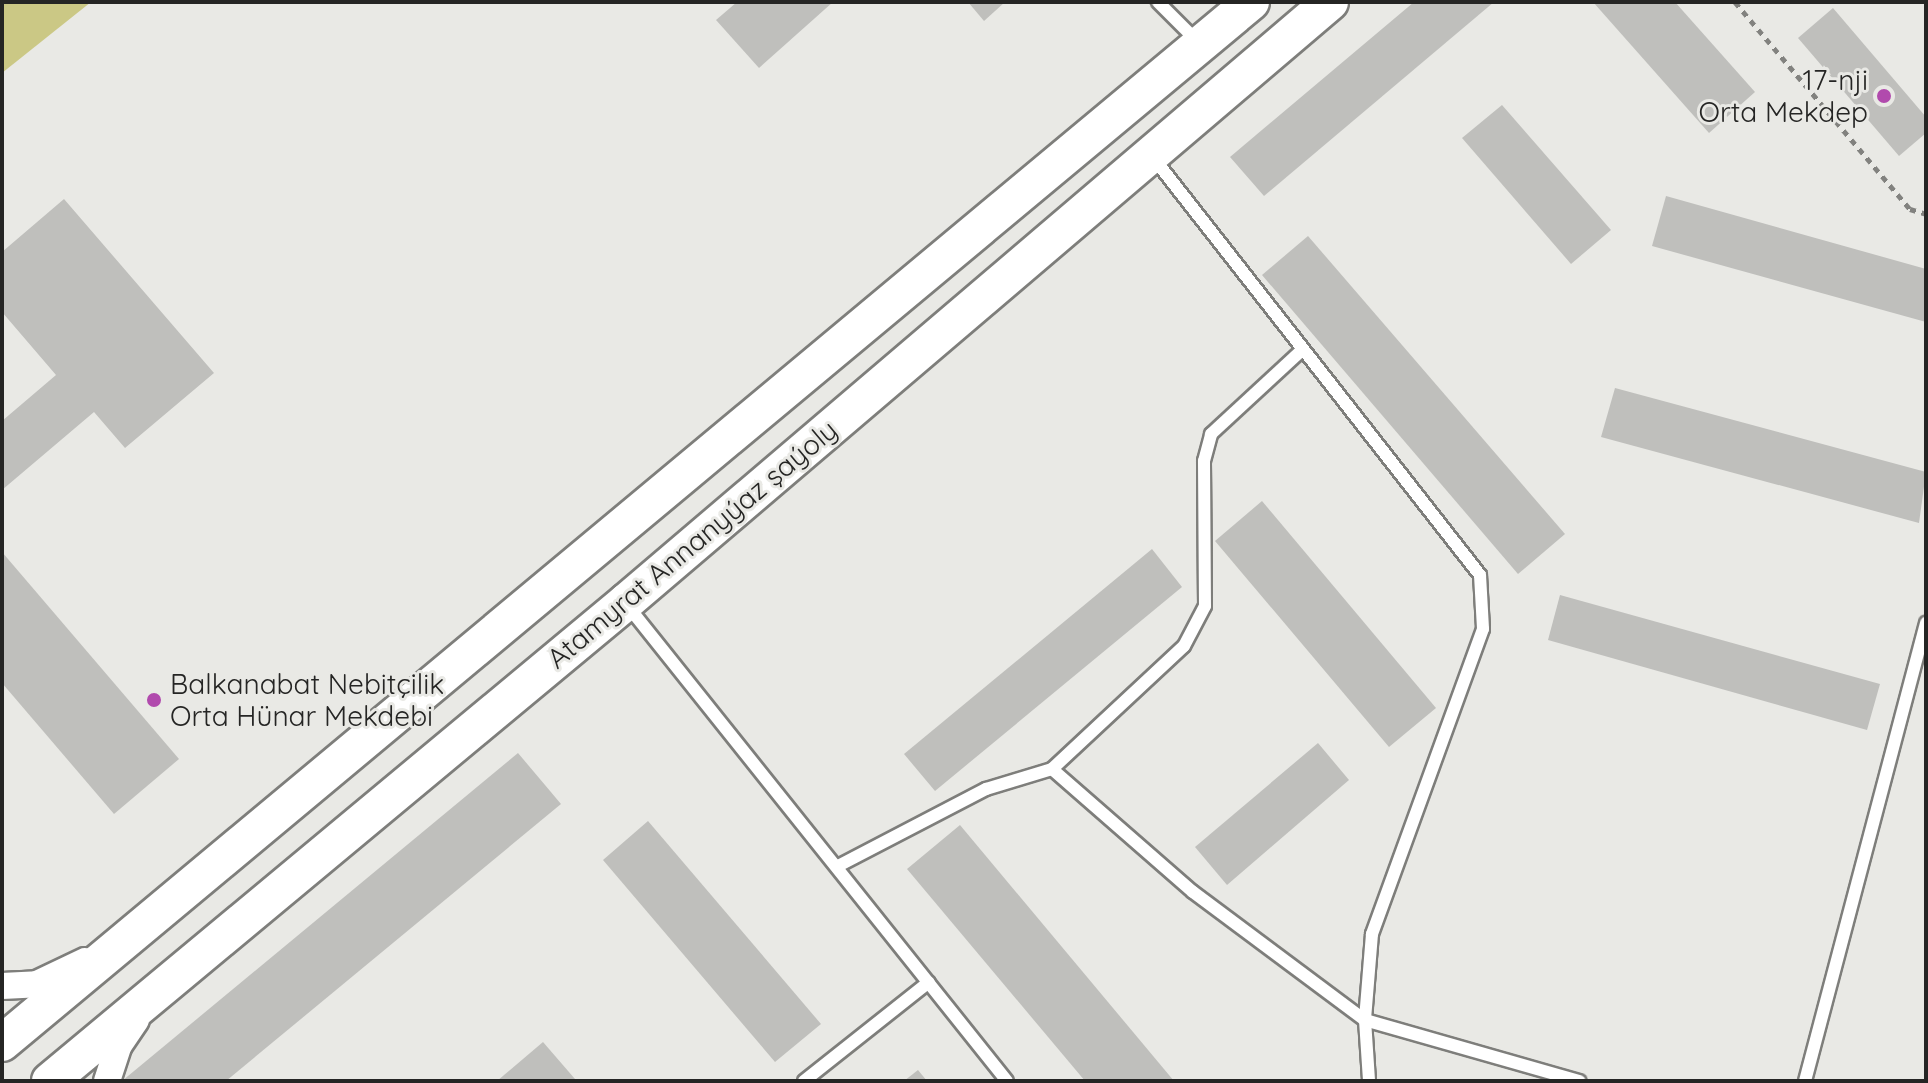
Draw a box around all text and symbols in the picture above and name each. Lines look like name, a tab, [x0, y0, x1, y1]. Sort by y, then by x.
place label: 17-nji Orta Mekdep	[1699, 63, 1868, 129]
marker: 17-nji Orta Mekdep	[1875, 87, 1893, 105]
street label: Atamyrat Annanyýaz şaýoly	[540, 413, 844, 675]
place label: Balkanabat Nebitçilik Orta Hünar Mekdebi	[170, 667, 444, 733]
marker: Balkanabat Nebitçilik Orta Hünar Mekdebi	[145, 691, 163, 709]

